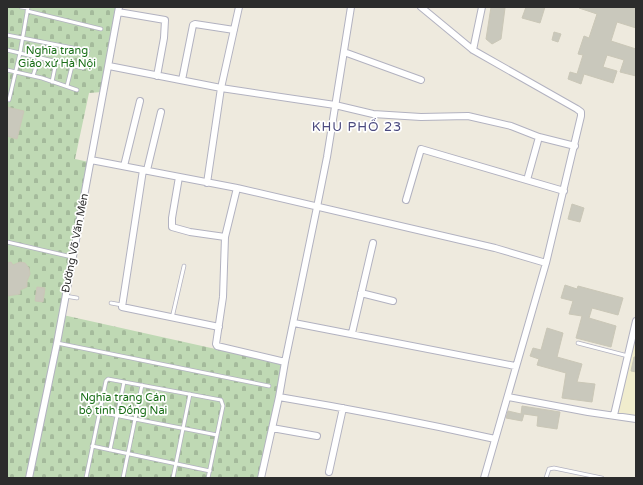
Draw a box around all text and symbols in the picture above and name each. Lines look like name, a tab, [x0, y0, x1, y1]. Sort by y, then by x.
park label: Nghĩa trang Giáo xứ Hà Nội	[18, 44, 96, 70]
district label: KHU PHỐ 23	[312, 118, 402, 135]
street label: Đường Võ Văn Mén	[59, 192, 91, 294]
park label: Nghĩa trang Cán bộ tỉnh Đồng Nai	[79, 391, 167, 417]

